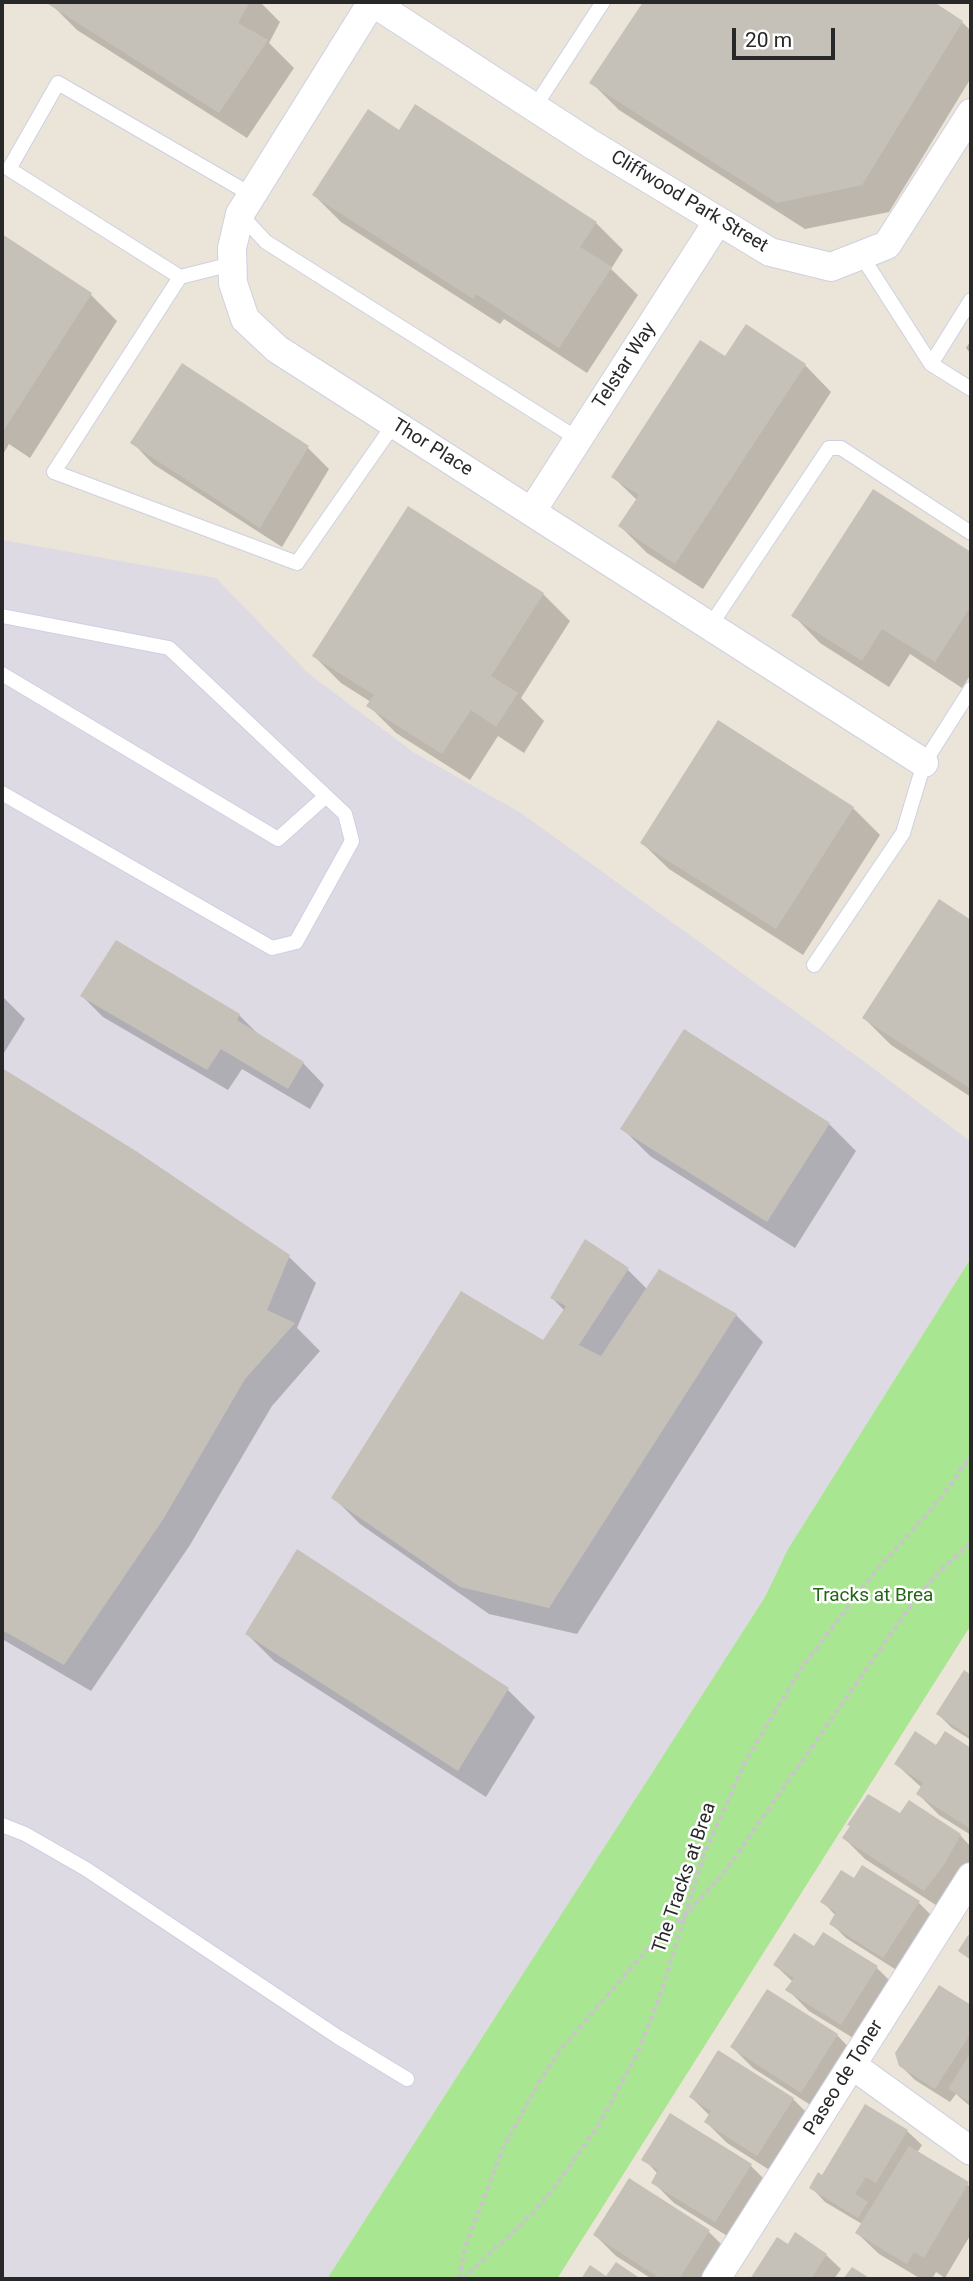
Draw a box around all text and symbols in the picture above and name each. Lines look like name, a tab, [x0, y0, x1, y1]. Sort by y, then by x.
scale bar	[735, 14, 838, 58]
text: 20 m	[745, 28, 792, 52]
street label: Cliffwood Park Street	[606, 146, 772, 258]
street label: Telstar Way	[589, 319, 661, 413]
street label: Thor Place	[387, 414, 477, 482]
park label: Tracks at Brea	[813, 1585, 933, 1607]
street label: The Tracks at Brea	[649, 1800, 721, 1956]
street label: Paseo de Toner	[800, 2016, 888, 2140]

